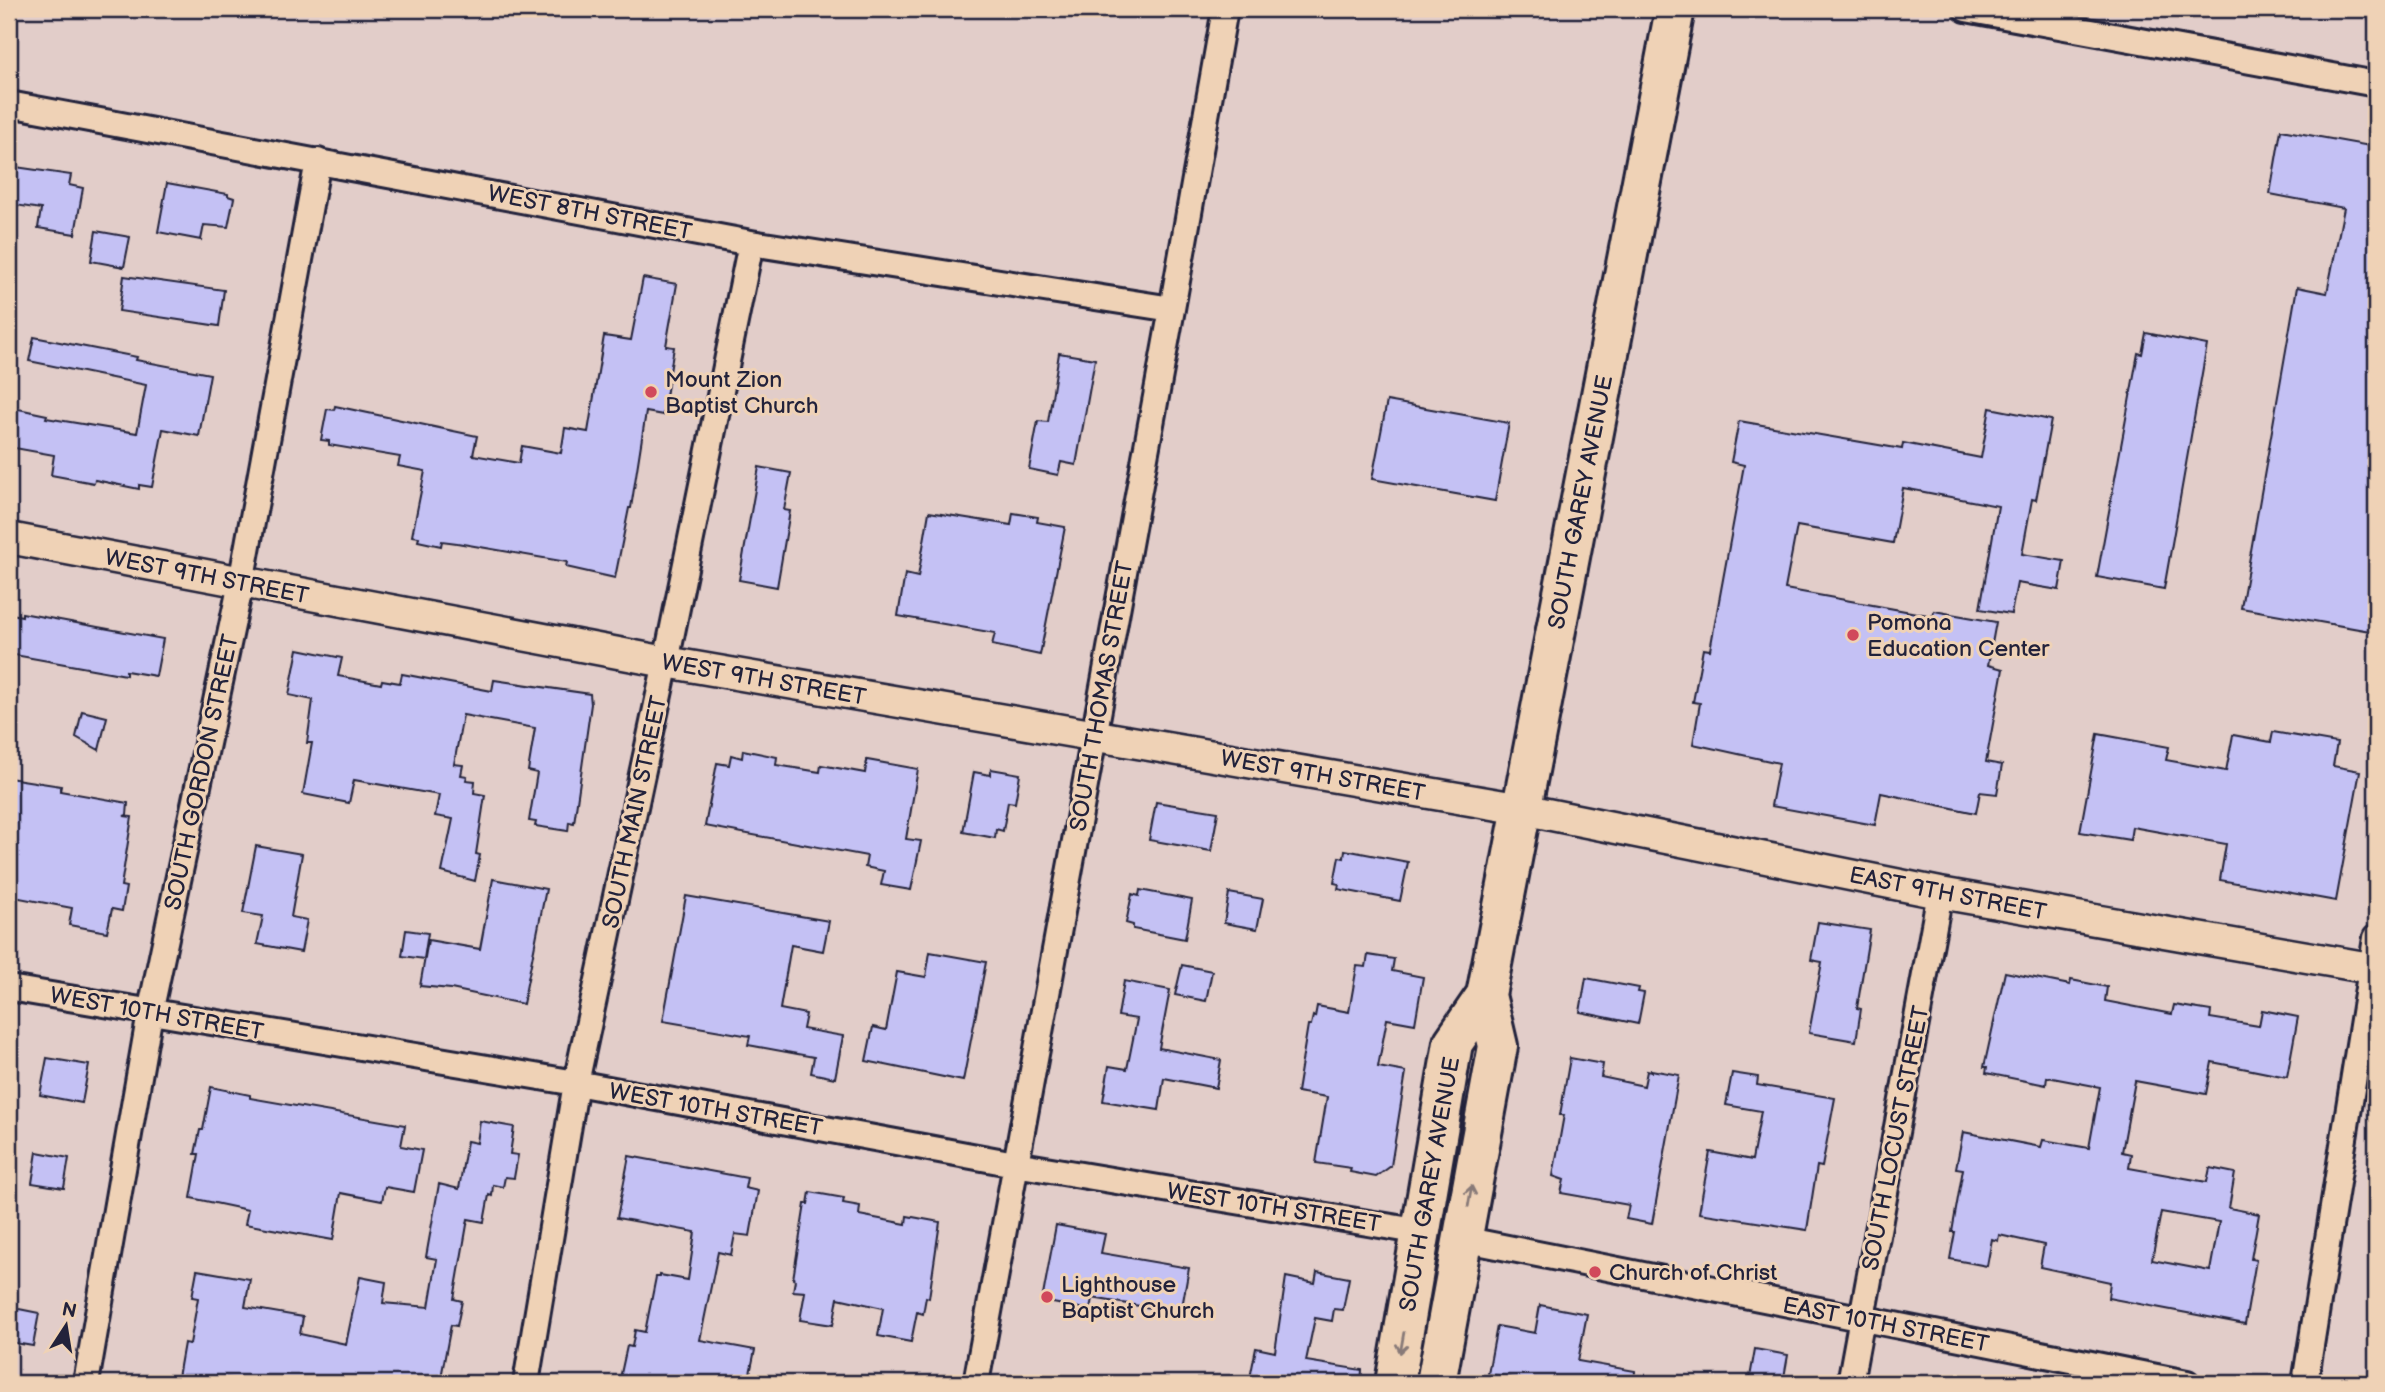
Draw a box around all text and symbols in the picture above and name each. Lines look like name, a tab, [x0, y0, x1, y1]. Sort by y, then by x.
street label: WEST 8TH STREET	[485, 179, 694, 247]
place label: Mount Zion Baptist Church	[665, 366, 819, 420]
street label: SOUTH GAREY AVENUE	[1543, 373, 1619, 631]
marker: Mount Zion Baptist Church	[643, 384, 659, 400]
street label: WEST 9TH STREET	[102, 543, 311, 611]
street label: SOUTH THOMAS STREET	[1064, 559, 1140, 834]
place label: Pomona Education Center	[1867, 609, 2050, 663]
marker: Pomona Education Center	[1845, 627, 1861, 643]
street label: SOUTH GORDON STREET	[159, 632, 245, 913]
street label: WEST 9TH STREET	[659, 648, 868, 712]
street label: SOUTH MAIN STREET	[597, 693, 673, 931]
street label: WEST 9TH STREET	[1218, 744, 1427, 808]
street label: EAST 9TH STREET	[1847, 861, 2049, 927]
street label: WEST 10TH STREET	[48, 981, 266, 1047]
street label: SOUTH LOCUST STREET	[1857, 1003, 1935, 1273]
street label: SOUTH GAREY AVENUE	[1394, 1055, 1466, 1314]
street label: WEST 10TH STREET	[607, 1077, 825, 1143]
street label: WEST 10TH STREET	[1165, 1177, 1383, 1239]
one-way arrow	[1464, 1185, 1477, 1207]
place label: Church of Christ	[1609, 1259, 1777, 1287]
marker: Church of Christ	[1587, 1264, 1603, 1280]
place label: Lighthouse Baptist Church	[1061, 1271, 1215, 1325]
marker: Lighthouse Baptist Church	[1039, 1289, 1055, 1305]
north arrow	[32, 1290, 102, 1360]
street label: EAST 10TH STREET	[1780, 1291, 1991, 1359]
text: N	[60, 1298, 79, 1324]
one-way arrow	[1395, 1331, 1408, 1353]

